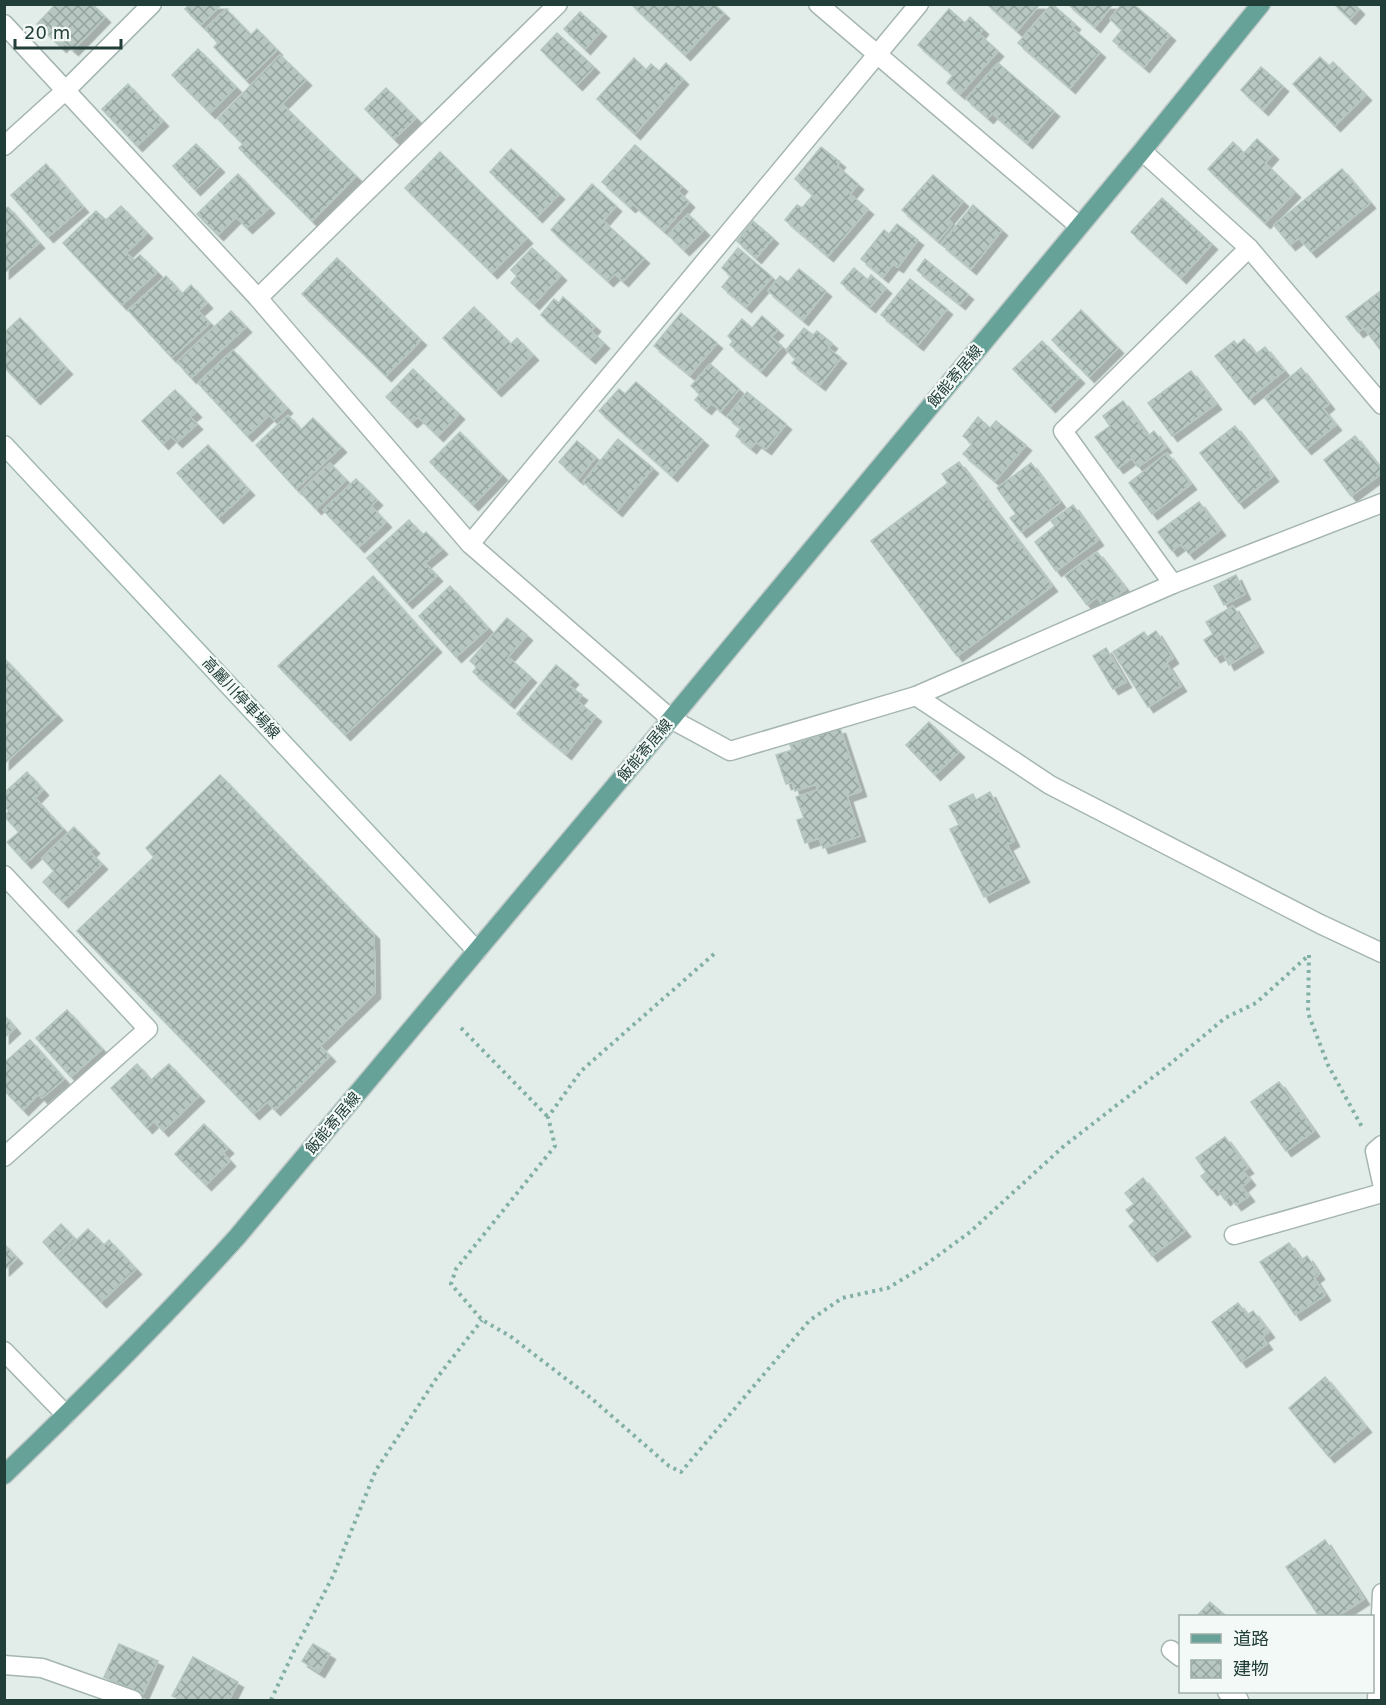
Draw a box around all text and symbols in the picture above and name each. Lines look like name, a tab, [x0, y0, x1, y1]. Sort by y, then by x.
scale bar	[15, 12, 122, 50]
text: 20 m	[24, 22, 70, 43]
street label: 飯能寄居線	[924, 341, 986, 411]
street label: 高麗川停車場線	[199, 653, 283, 743]
street label: 飯能寄居線	[614, 715, 676, 785]
street label: 飯能寄居線	[302, 1088, 364, 1158]
legend	[1179, 1615, 1374, 1693]
text: 道路	[1233, 1628, 1269, 1649]
text: 建物	[1233, 1658, 1269, 1679]

